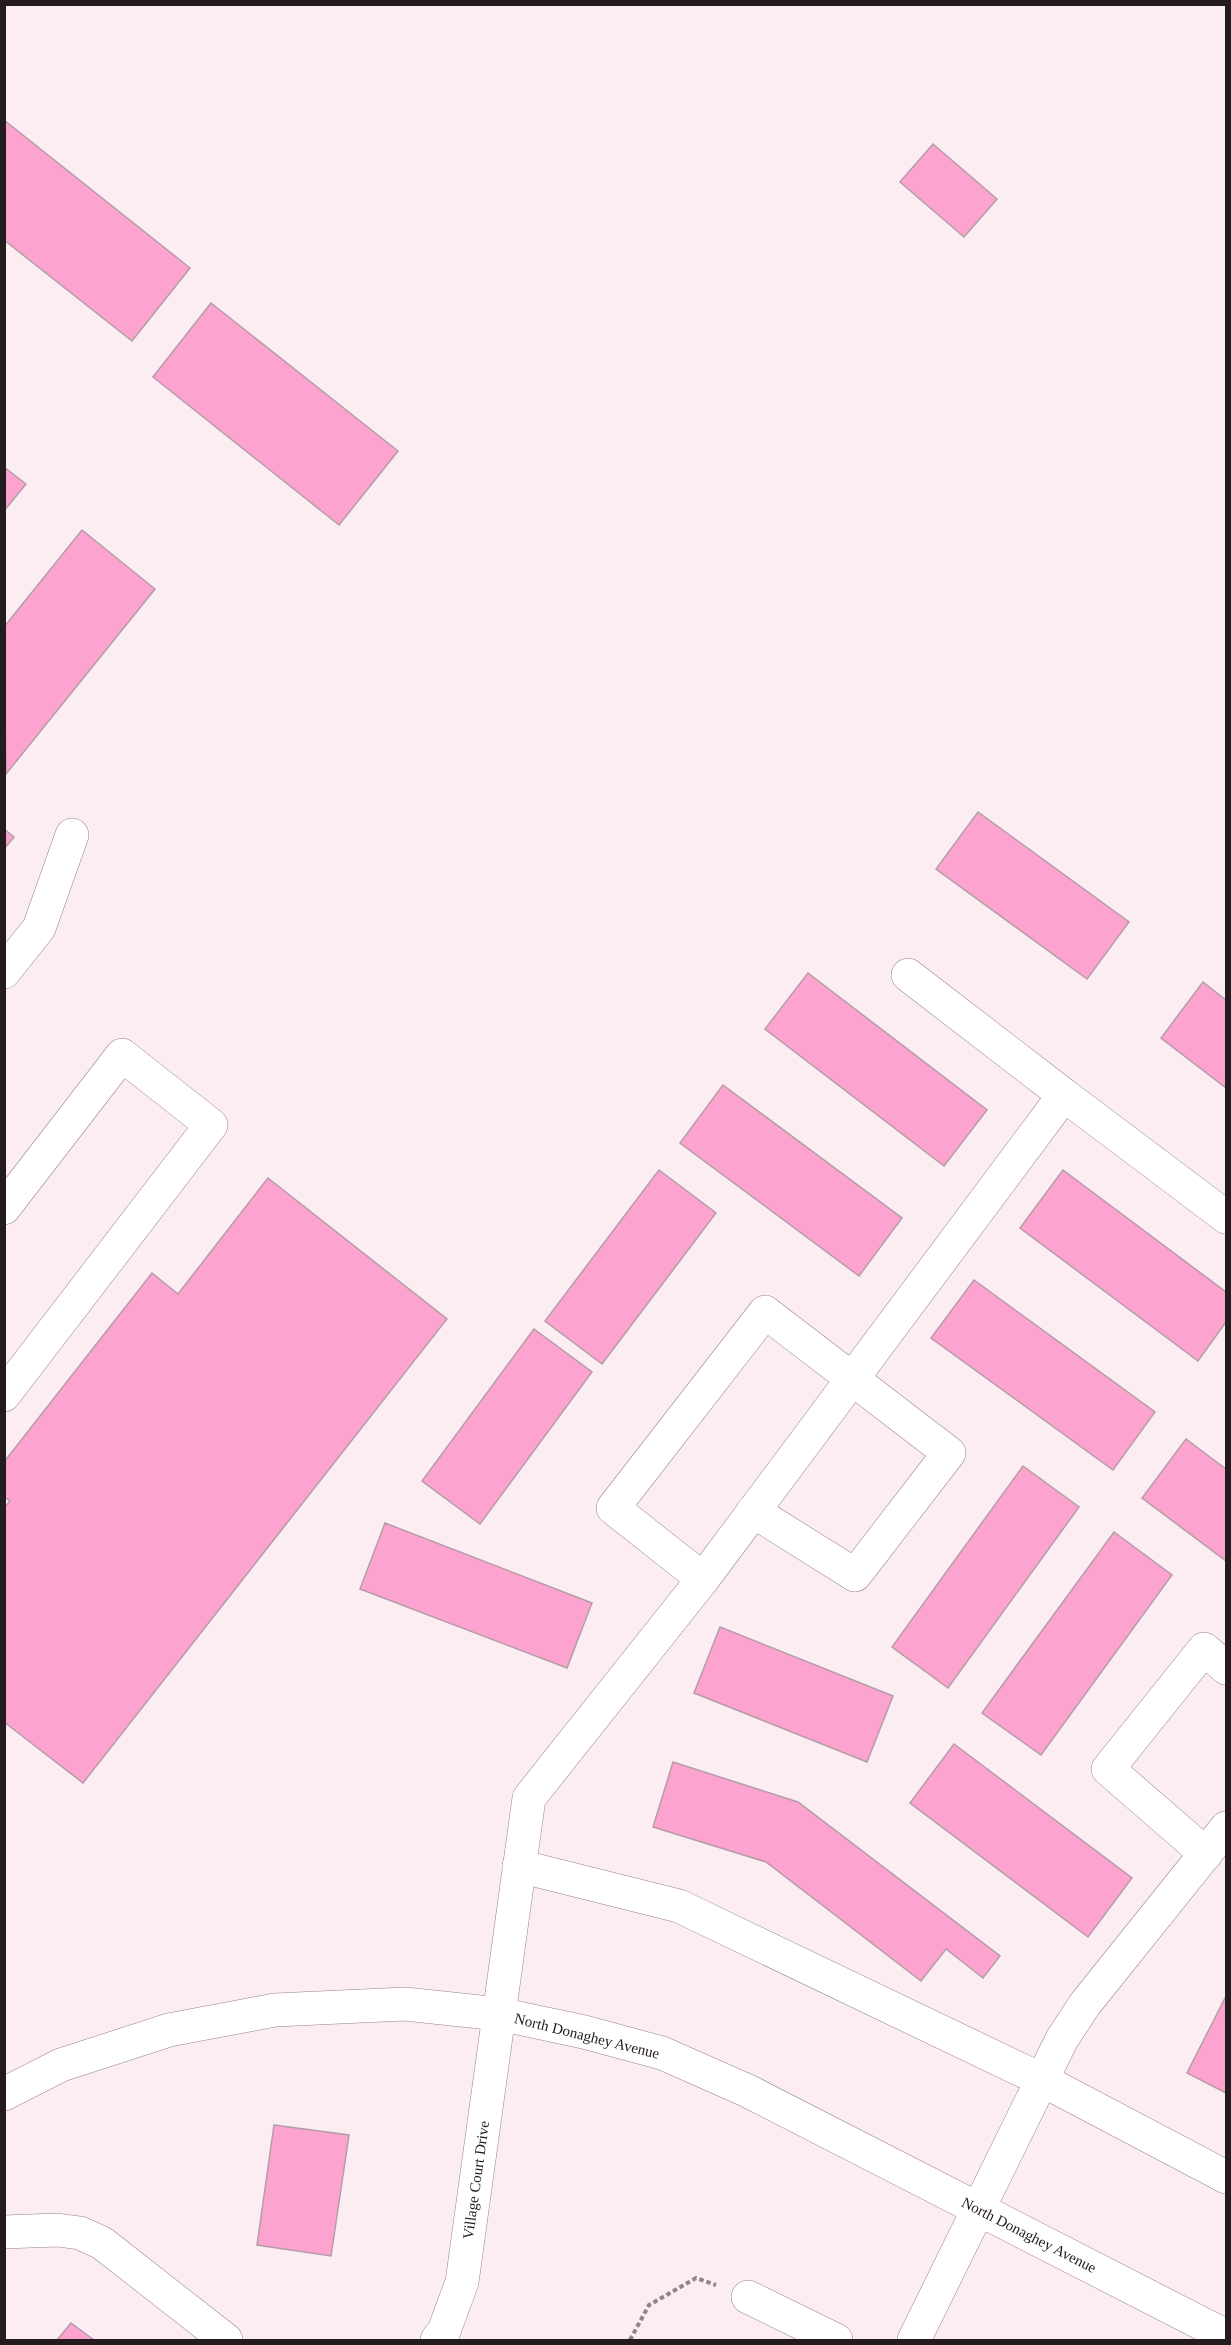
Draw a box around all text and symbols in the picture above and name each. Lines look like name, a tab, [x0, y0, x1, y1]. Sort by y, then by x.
street label: North Donaghey Avenue	[513, 2010, 661, 2062]
street label: Village Court Drive	[460, 2120, 492, 2240]
street label: North Donaghey Avenue	[959, 2194, 1099, 2276]

